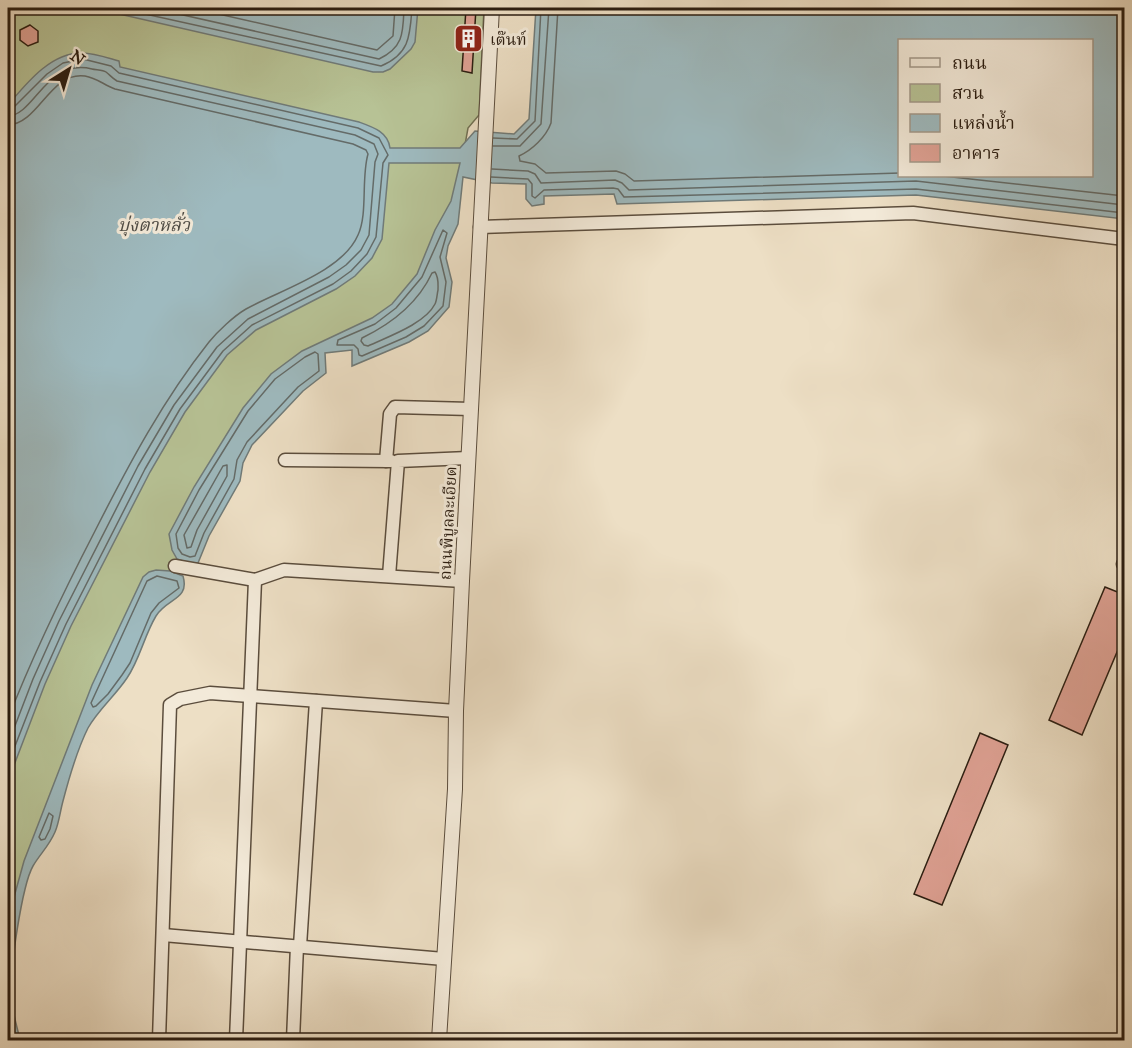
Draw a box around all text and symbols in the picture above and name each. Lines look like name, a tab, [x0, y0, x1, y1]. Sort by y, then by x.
building icon: เต๊นท์	[453, 23, 485, 55]
place label: เต๊นท์	[490, 30, 527, 49]
north arrow	[39, 39, 99, 99]
legend	[898, 39, 1093, 177]
text: N	[67, 46, 89, 69]
text: ถนน	[952, 52, 987, 74]
text: สวน	[952, 82, 984, 104]
text: แหล่งน้ำ	[952, 109, 1015, 134]
text: อาคาร	[952, 142, 1001, 164]
water label: บุ่งตาหลั่ว	[118, 211, 191, 237]
street label: ถนนพิบูลละเอียด	[436, 466, 461, 580]

